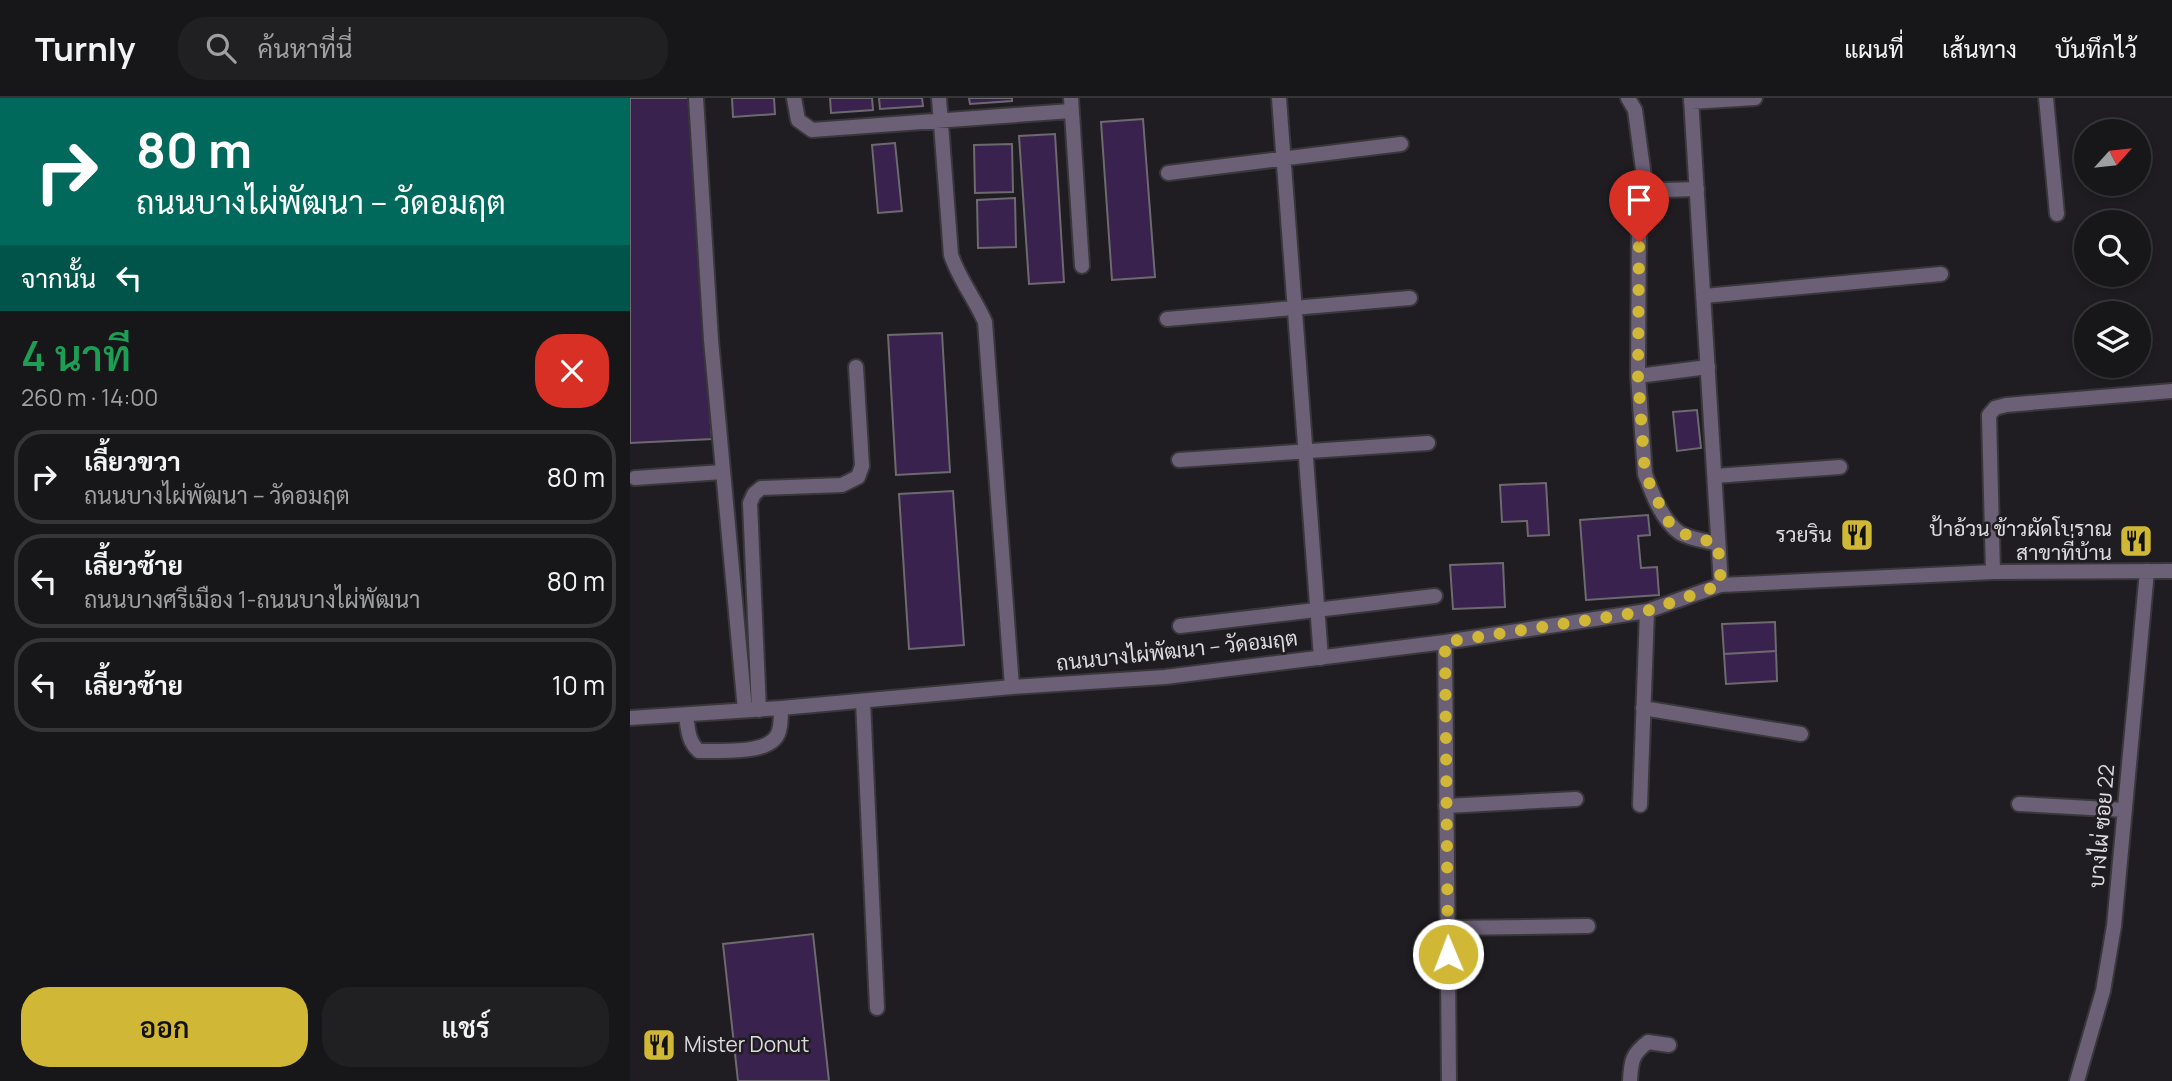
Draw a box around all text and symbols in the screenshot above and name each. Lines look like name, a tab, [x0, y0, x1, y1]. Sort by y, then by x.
search box	[178, 17, 668, 80]
text: Turnly	[35, 26, 136, 71]
icon: search	[202, 29, 240, 67]
text: ค้นหาที่นี่	[258, 30, 353, 66]
text: แผนที่	[1844, 32, 1904, 65]
text: เส้นทาง	[1942, 32, 2017, 65]
text: บันทึกไว้	[2055, 32, 2137, 65]
text: 80 m	[136, 116, 252, 183]
north arrow	[2074, 119, 2151, 196]
map controls	[2074, 119, 2151, 378]
icon: right	[21, 126, 112, 217]
pin	[1609, 170, 1669, 242]
text: ถนนบางไผ่พัฒนา – วัดอมฤต	[136, 180, 506, 224]
icon: arrive	[1620, 181, 1658, 219]
button: search	[2074, 210, 2151, 287]
icon: left	[110, 259, 148, 297]
text: จากนั้น	[21, 260, 96, 296]
button: layers	[2074, 301, 2151, 378]
text: 4 นาที	[21, 326, 131, 384]
button: close	[535, 334, 609, 408]
text: 260 m · 14:00	[21, 381, 158, 413]
text: เลี้ยวขวา	[84, 443, 181, 479]
icon: right	[25, 458, 63, 496]
text: 80 m	[547, 459, 605, 495]
text: ถนนบางไผ่พัฒนา – วัดอมฤต	[84, 479, 350, 511]
place label: ป้าอ้วน ข้าวผัดโบราณ สาขาที่บ้าน	[1929, 514, 2112, 566]
restaurant icon: รวยริน	[1838, 516, 1876, 554]
place label: รวยริน	[1776, 520, 1832, 548]
restaurant icon: ป้าอ้วน ข้าวผัดโบราณ สาขาที่บ้าน	[2117, 522, 2155, 560]
text: เลี้ยวซ้าย	[84, 547, 183, 583]
icon: left	[25, 562, 63, 600]
text: 80 m	[547, 563, 605, 599]
text: ถนนบางศรีเมือง 1-ถนนบางไผ่พัฒนา	[84, 583, 420, 615]
street label: ถนนบางไผ่พัฒนา – วัดอมฤต	[1055, 623, 1299, 677]
icon: left	[25, 666, 63, 704]
text: เลี้ยวซ้าย	[84, 667, 183, 703]
text: 10 m	[552, 667, 605, 703]
street label: บางไผ่ ซอย 22	[2082, 763, 2120, 889]
position arrow	[1411, 917, 1485, 991]
button: ออก	[21, 987, 308, 1067]
button: แชร์	[322, 987, 609, 1067]
restaurant icon: Mister Donut	[640, 1026, 678, 1064]
place label: Mister Donut	[684, 1030, 810, 1058]

